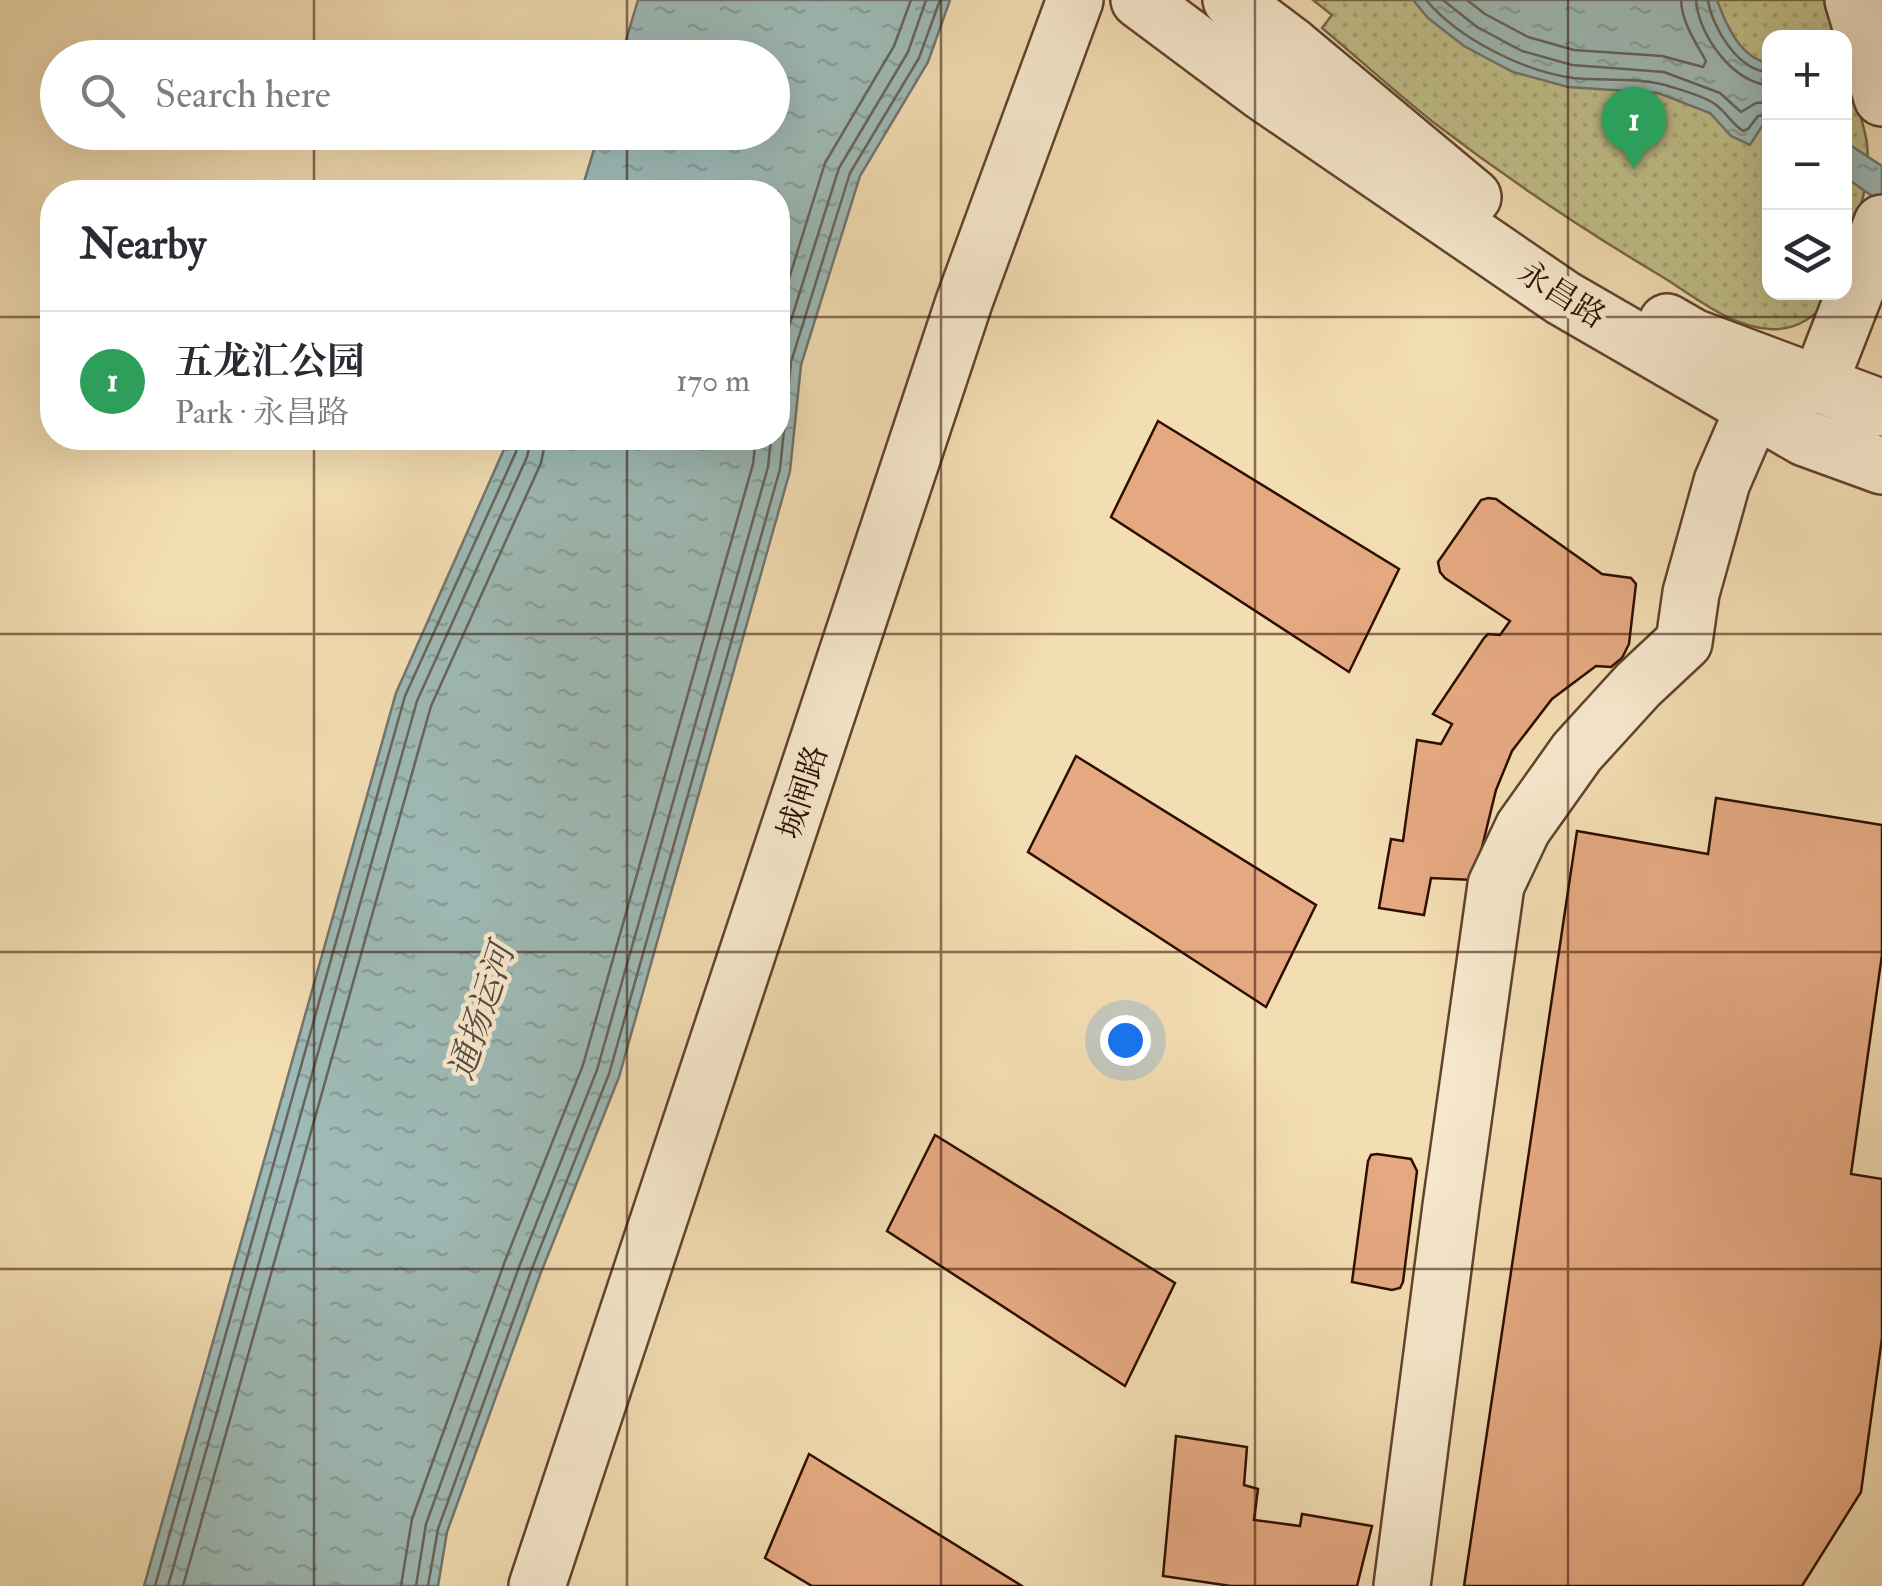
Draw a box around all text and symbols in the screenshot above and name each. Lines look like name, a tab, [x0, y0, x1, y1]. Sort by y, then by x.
map controls	[1762, 30, 1852, 300]
button: +	[1762, 30, 1852, 120]
search box	[40, 40, 790, 150]
icon: search	[75, 68, 130, 123]
text: Search here	[155, 71, 331, 119]
pin: 1	[1602, 86, 1666, 169]
button: −	[1762, 120, 1852, 210]
button: layers	[1762, 210, 1852, 300]
text: Nearby	[80, 219, 206, 271]
street label: 永昌路	[1510, 252, 1613, 337]
text: 五龙汇公园	[175, 338, 365, 386]
text: 1	[107, 361, 118, 401]
text: 170 m	[676, 361, 750, 401]
text: Park · 永昌路	[175, 393, 349, 433]
street label: 城闸路	[769, 740, 837, 844]
water label: 通扬运河	[439, 933, 526, 1086]
your location	[1100, 1015, 1151, 1066]

